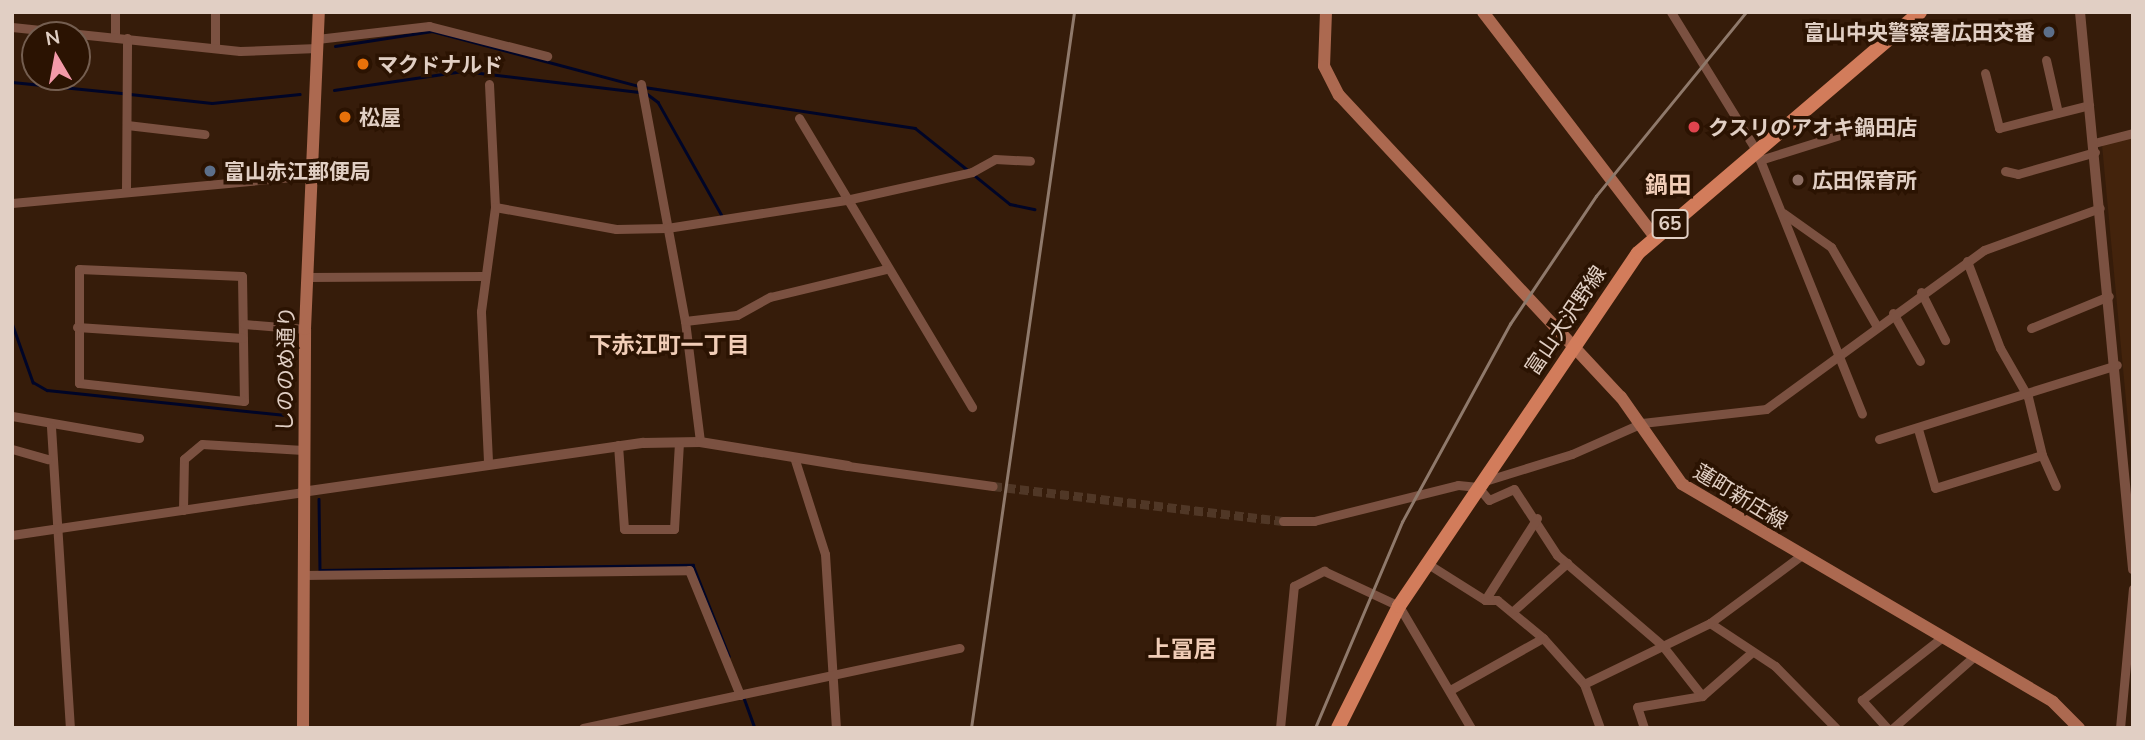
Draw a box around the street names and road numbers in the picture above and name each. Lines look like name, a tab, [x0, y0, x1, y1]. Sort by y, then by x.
road number: 65	[1651, 208, 1689, 240]
street label: 富山大沢野線	[1519, 261, 1611, 379]
street label: しののめ通り	[271, 306, 299, 432]
street label: 蓮町新庄線	[1690, 458, 1792, 534]

